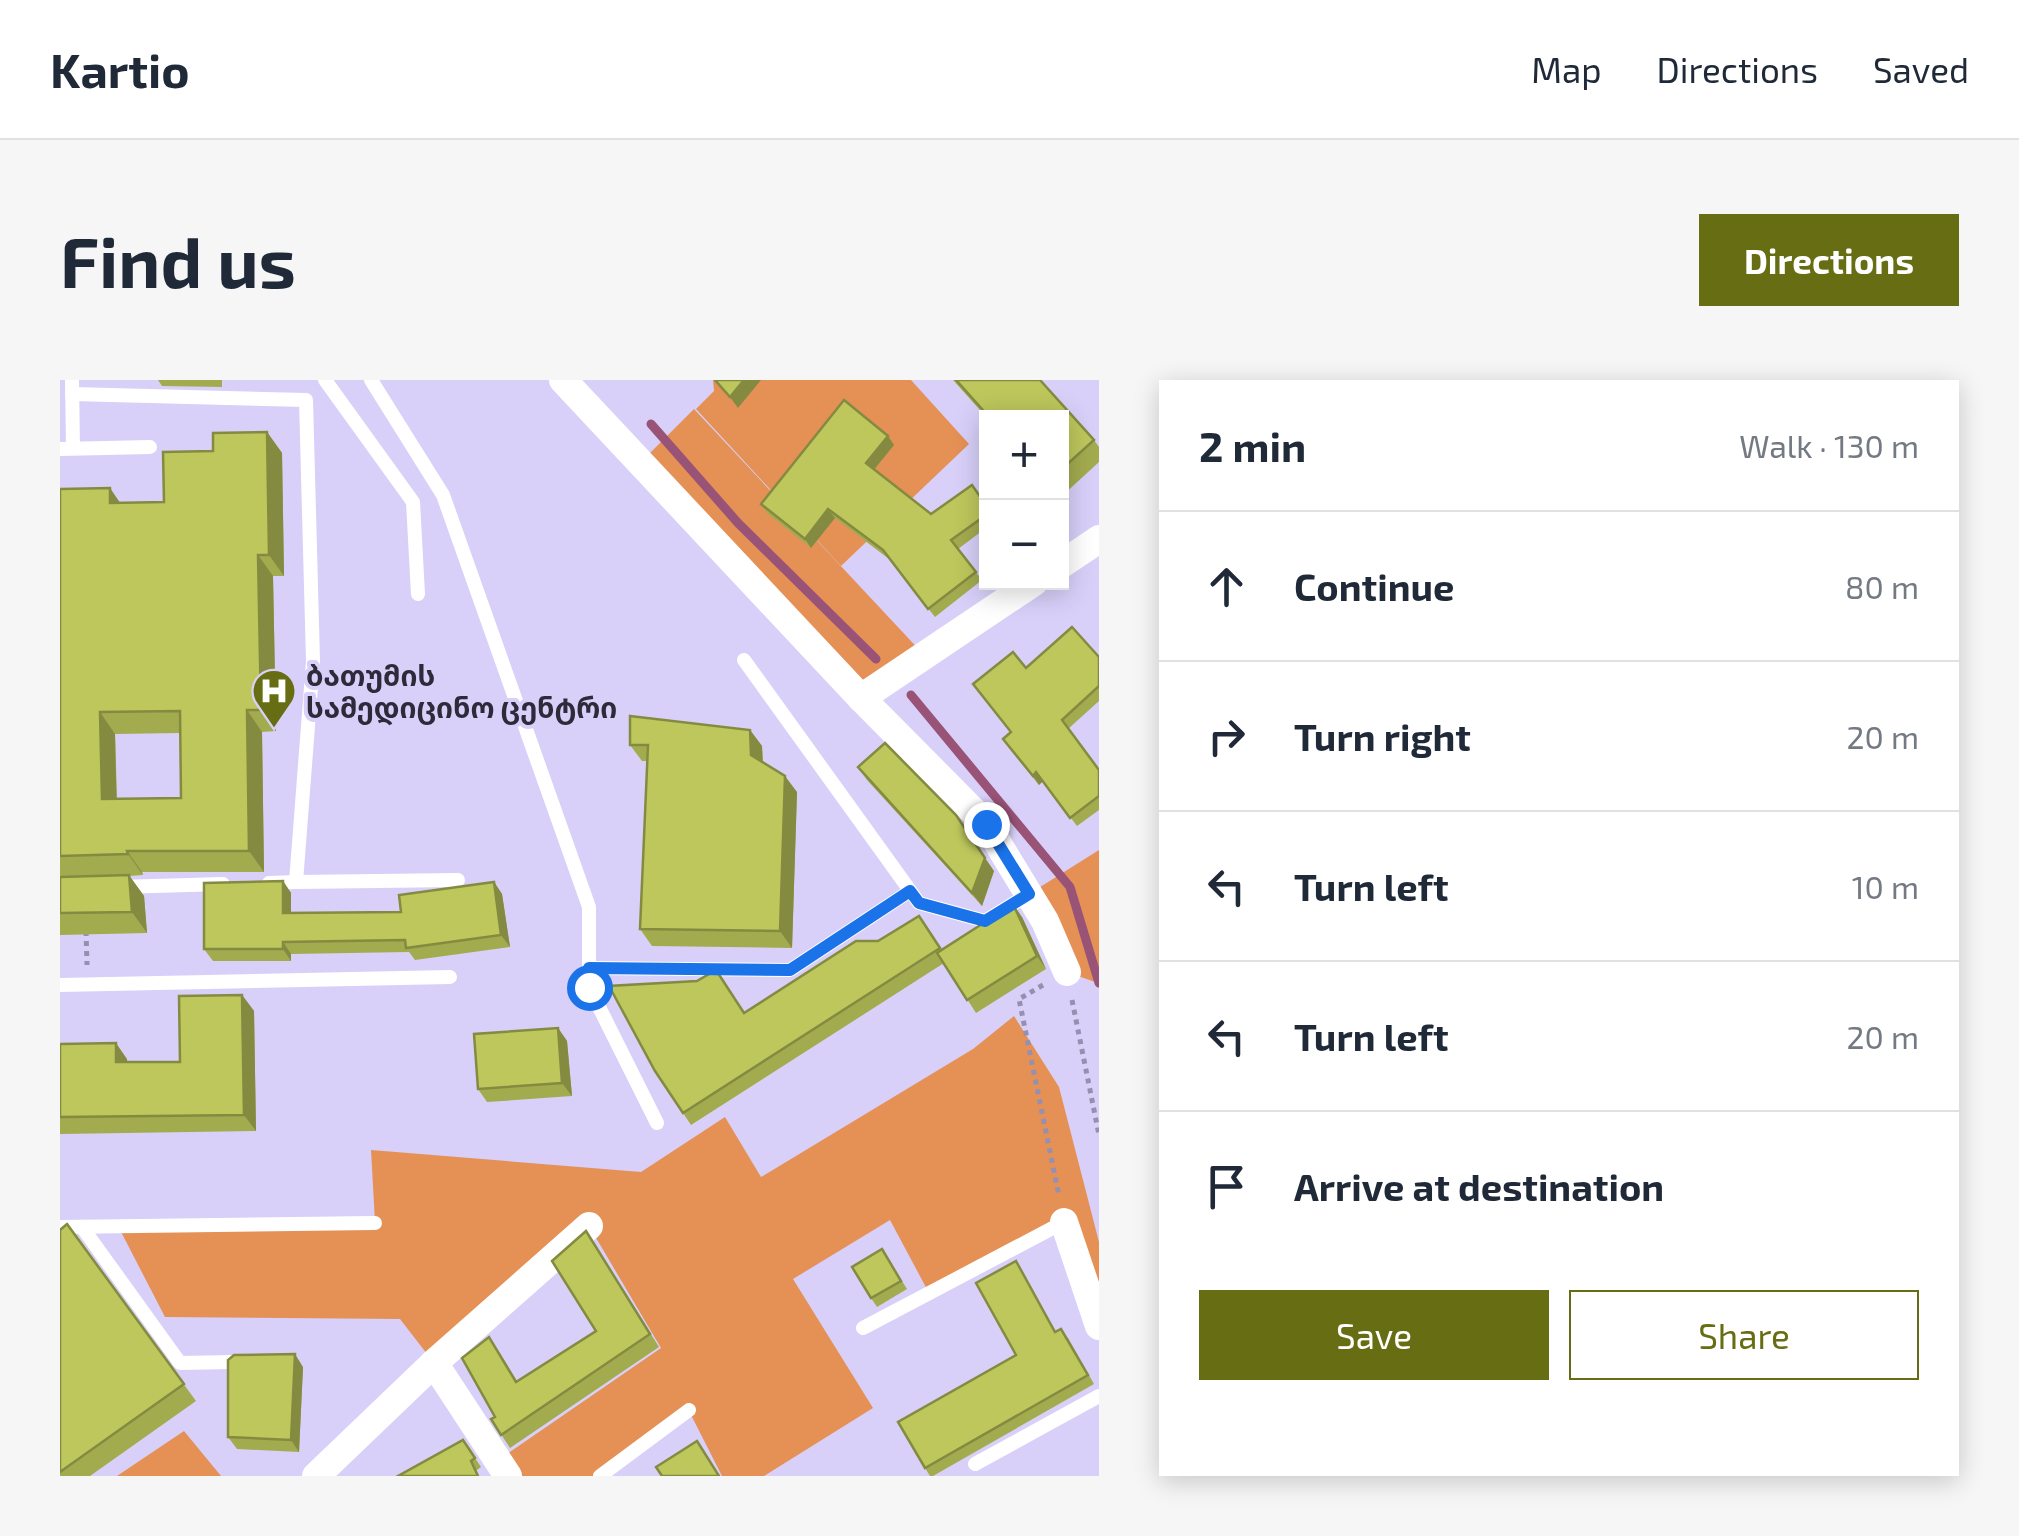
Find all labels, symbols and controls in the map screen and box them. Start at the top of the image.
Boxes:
text: Kartio [50,40,190,98]
text: Map [1531,48,1602,90]
text: Directions [1657,48,1818,90]
text: Saved [1873,48,1969,90]
button: Directions [1699,214,1959,306]
text: Find us [60,218,296,302]
map controls [979,410,1069,590]
button: + [979,410,1069,500]
text: 2 min [1199,420,1306,470]
text: Walk · 130 m [1739,426,1919,464]
button: − [979,500,1069,590]
icon: ahead [1199,559,1254,614]
text: Continue [1294,563,1454,609]
text: 80 m [1845,567,1919,605]
place label: ბათუმის სამედიცინო ცენტრი [306,658,617,726]
hospital icon: ბათუმის სამედიცინო ცენტრი [251,668,297,729]
icon: right [1199,709,1254,764]
text: Turn right [1294,713,1471,759]
text: 20 m [1847,717,1919,755]
route end [964,802,1010,848]
icon: left [1199,859,1254,914]
text: Turn left [1294,863,1449,909]
text: 10 m [1852,867,1919,905]
route start [567,965,613,1011]
icon: left [1199,1009,1254,1064]
text: Turn left [1294,1013,1449,1059]
text: 20 m [1847,1017,1919,1055]
icon: arrive [1199,1159,1254,1214]
text: Arrive at destination [1294,1163,1664,1209]
button: Save [1199,1290,1549,1380]
button: Share [1569,1290,1919,1380]

